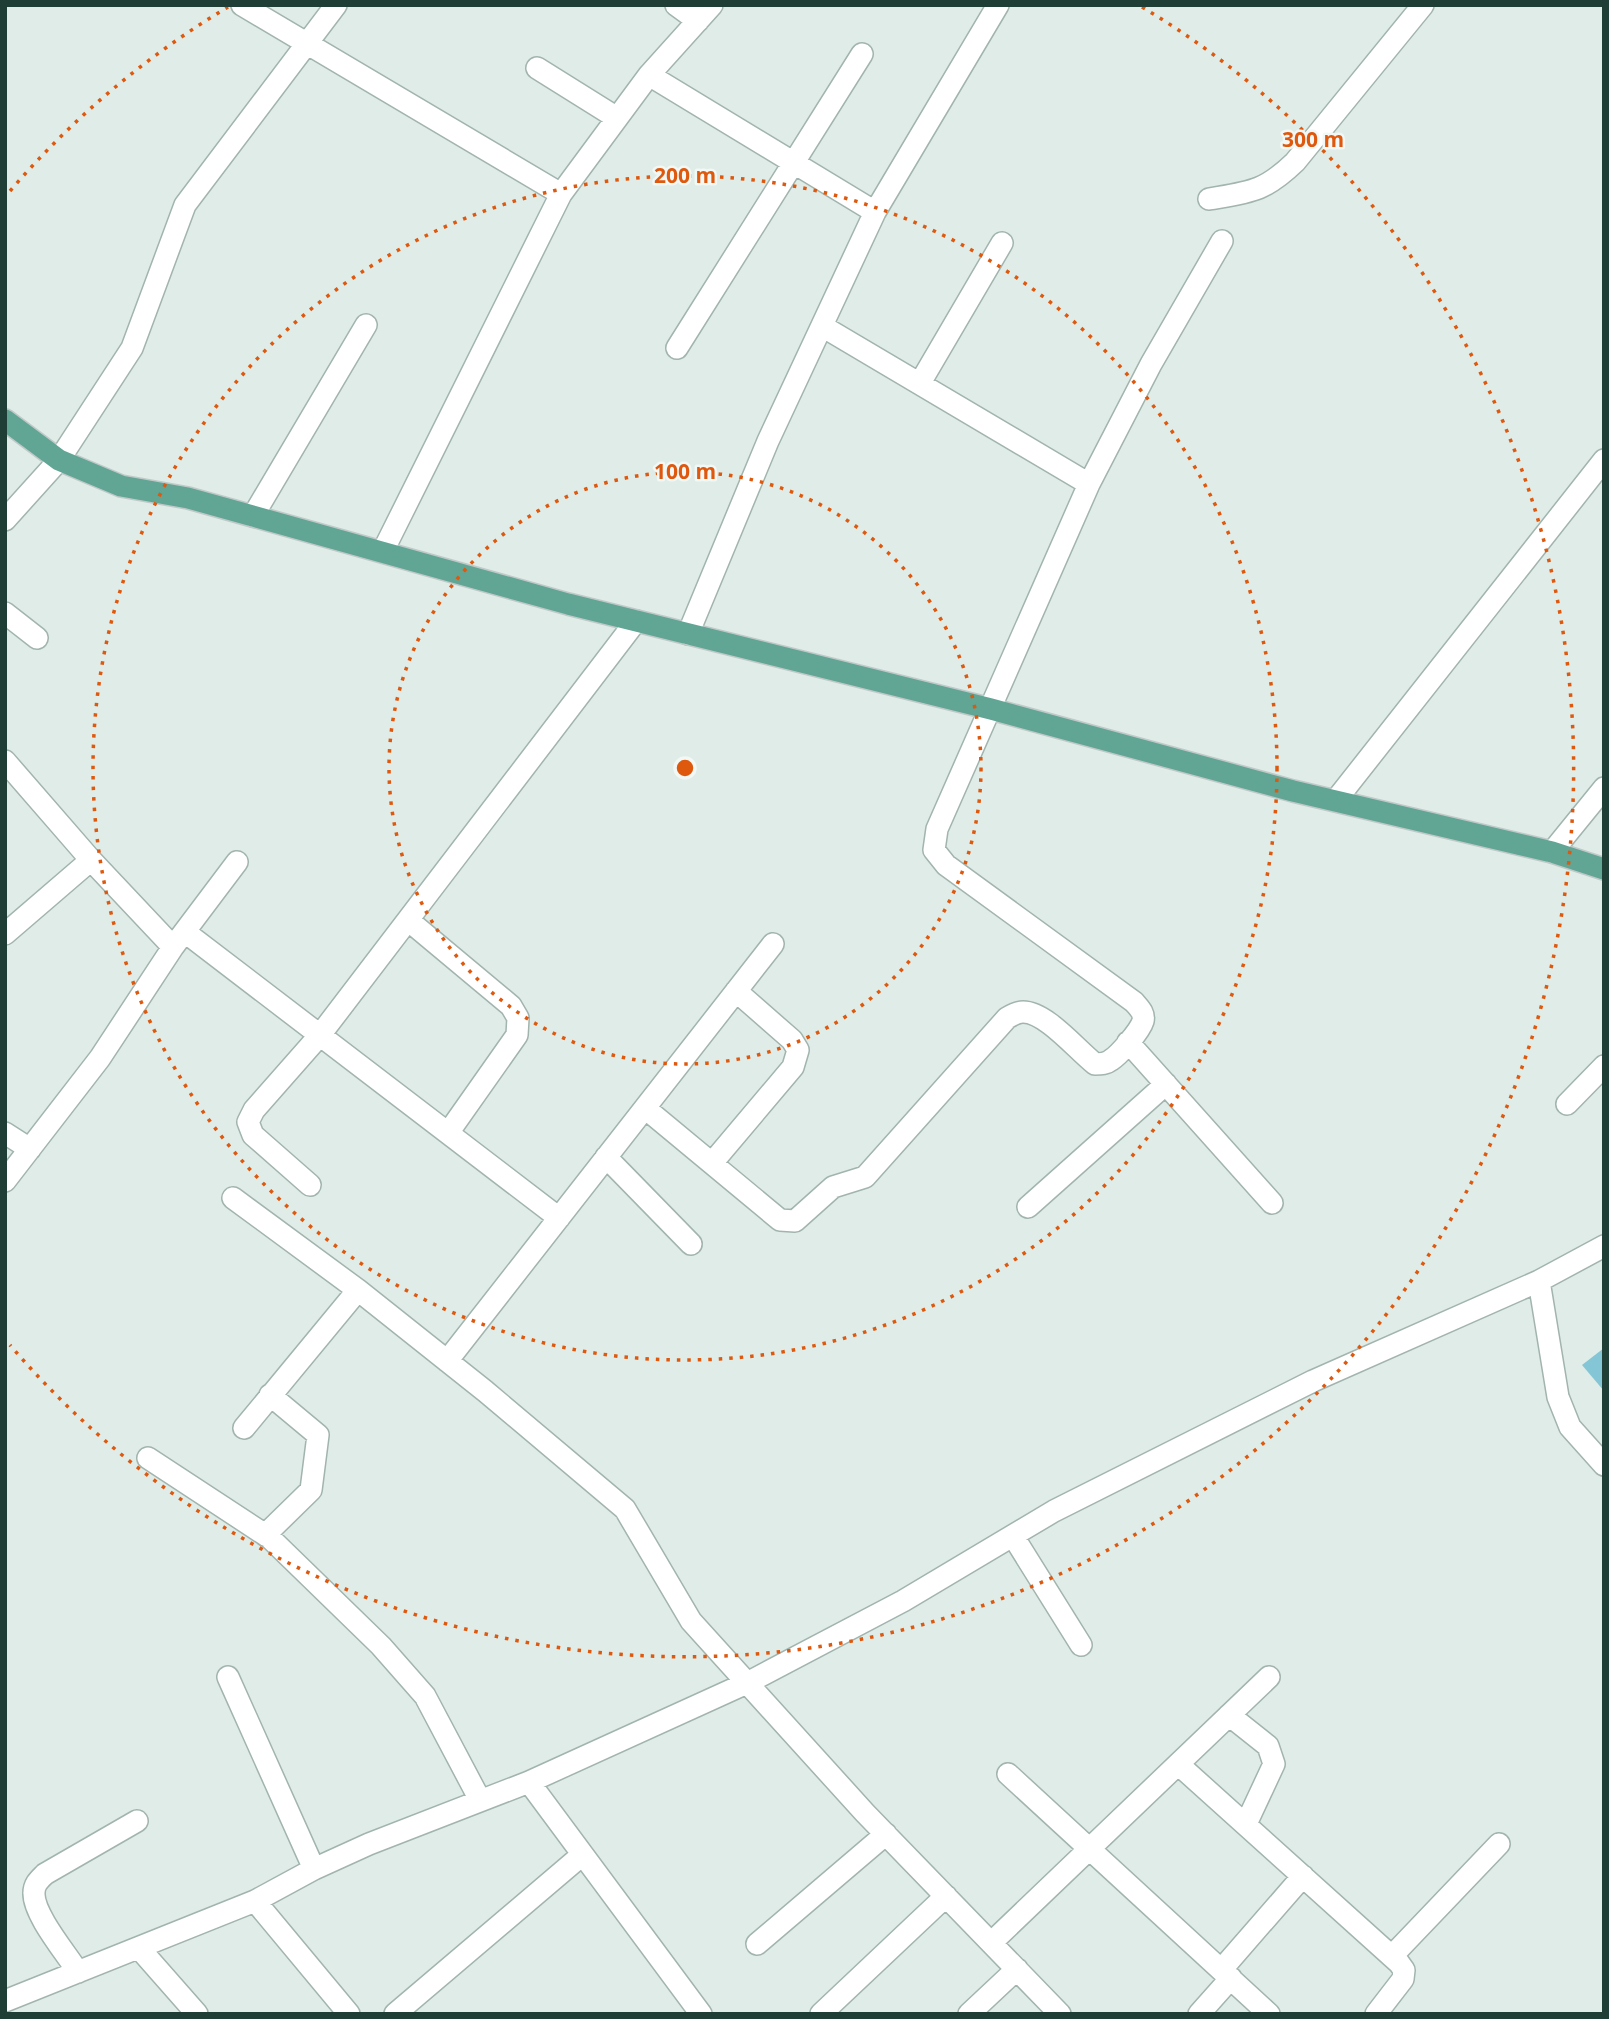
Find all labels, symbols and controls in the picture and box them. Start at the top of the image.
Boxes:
text: 300 m [1282,125,1344,153]
text: 200 m [654,161,716,189]
text: 100 m [654,457,716,485]
centre of rings [673,756,697,780]

